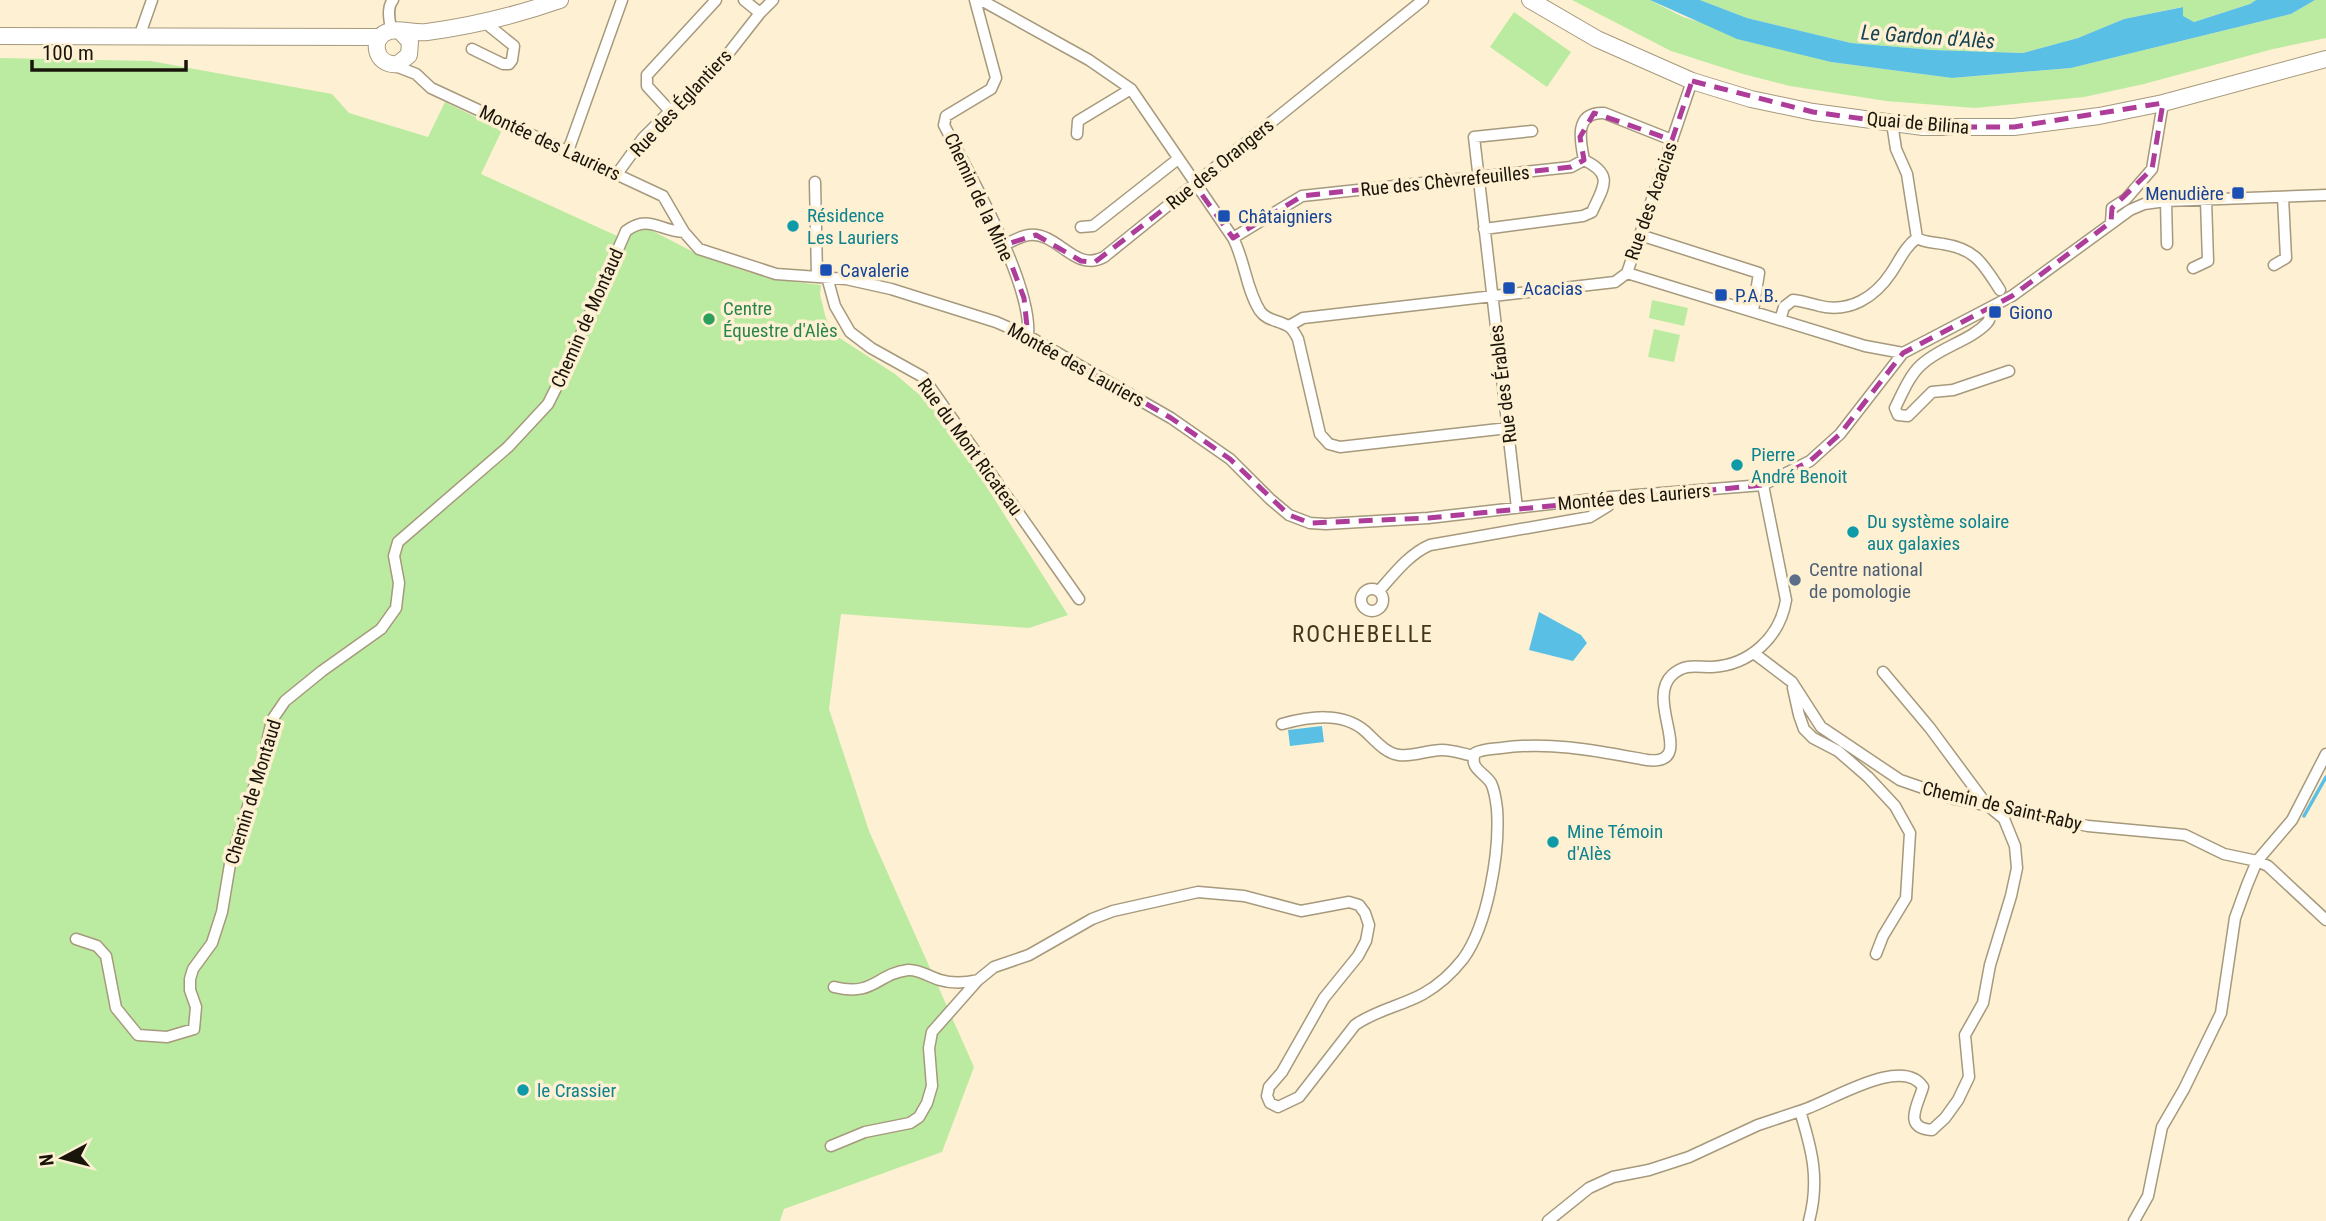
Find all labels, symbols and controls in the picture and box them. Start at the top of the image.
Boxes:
water label: Le Gardon d'Alès [1860,20,1996,54]
scale bar [32,28,186,72]
text: 100 m [42,41,94,65]
street label: Rue des Églantiers [625,44,737,162]
street label: Montée des Lauriers [476,100,624,186]
street label: Quai de Bilina [1866,107,1970,139]
street label: Rue des Orangers [1162,114,1278,214]
street label: Chemin de la Mine [939,129,1019,265]
street label: Rue des Acacias [1620,139,1682,263]
street label: Rue des Chèvrefeuilles [1359,161,1531,201]
place label: Menudière [2145,182,2224,205]
marker: Menudière [2230,185,2246,201]
place label: Résidence Les Lauriers [807,204,899,249]
place label: Châtaigniers [1238,205,1332,228]
marker: Châtaigniers [1216,208,1232,224]
marker: Résidence Les Lauriers [785,218,801,234]
street label: Chemin de Montaud [546,245,628,391]
place label: Cavalerie [840,259,909,282]
marker: Cavalerie [818,262,834,278]
place label: Acacias [1523,277,1583,300]
marker: Acacias [1501,280,1517,296]
place label: P.A.B. [1735,284,1779,307]
marker: P.A.B. [1713,287,1729,303]
place label: Centre Équestre d'Alès [723,297,838,342]
place label: Giono [2009,301,2053,324]
marker: Giono [1987,304,2003,320]
marker: Centre Équestre d'Alès [701,311,717,327]
street label: Montée des Lauriers [1003,318,1149,412]
street label: Rue des Érables [1484,323,1522,445]
street label: Rue du Mont Ricateau [913,374,1027,520]
place label: Pierre André Benoit [1751,443,1847,488]
marker: Pierre André Benoit [1729,457,1745,473]
street label: Montée des Lauriers [1557,479,1711,515]
place label: Du système solaire aux galaxies [1867,510,2009,555]
marker: Du système solaire aux galaxies [1845,524,1861,540]
place label: Centre national de pomologie [1809,558,1923,603]
marker: Centre national de pomologie [1787,572,1803,588]
district label: ROCHEBELLE [1292,621,1434,648]
street label: Chemin de Montaud [220,717,286,867]
street label: Chemin de Saint-Raby [1920,776,2084,836]
place label: Mine Témoin d'Alès [1567,820,1663,865]
marker: Mine Témoin d'Alès [1545,834,1561,850]
place label: le Crassier [537,1079,617,1102]
marker: le Crassier [515,1082,531,1098]
north arrow [28,1123,98,1193]
text: N [34,1153,59,1167]

